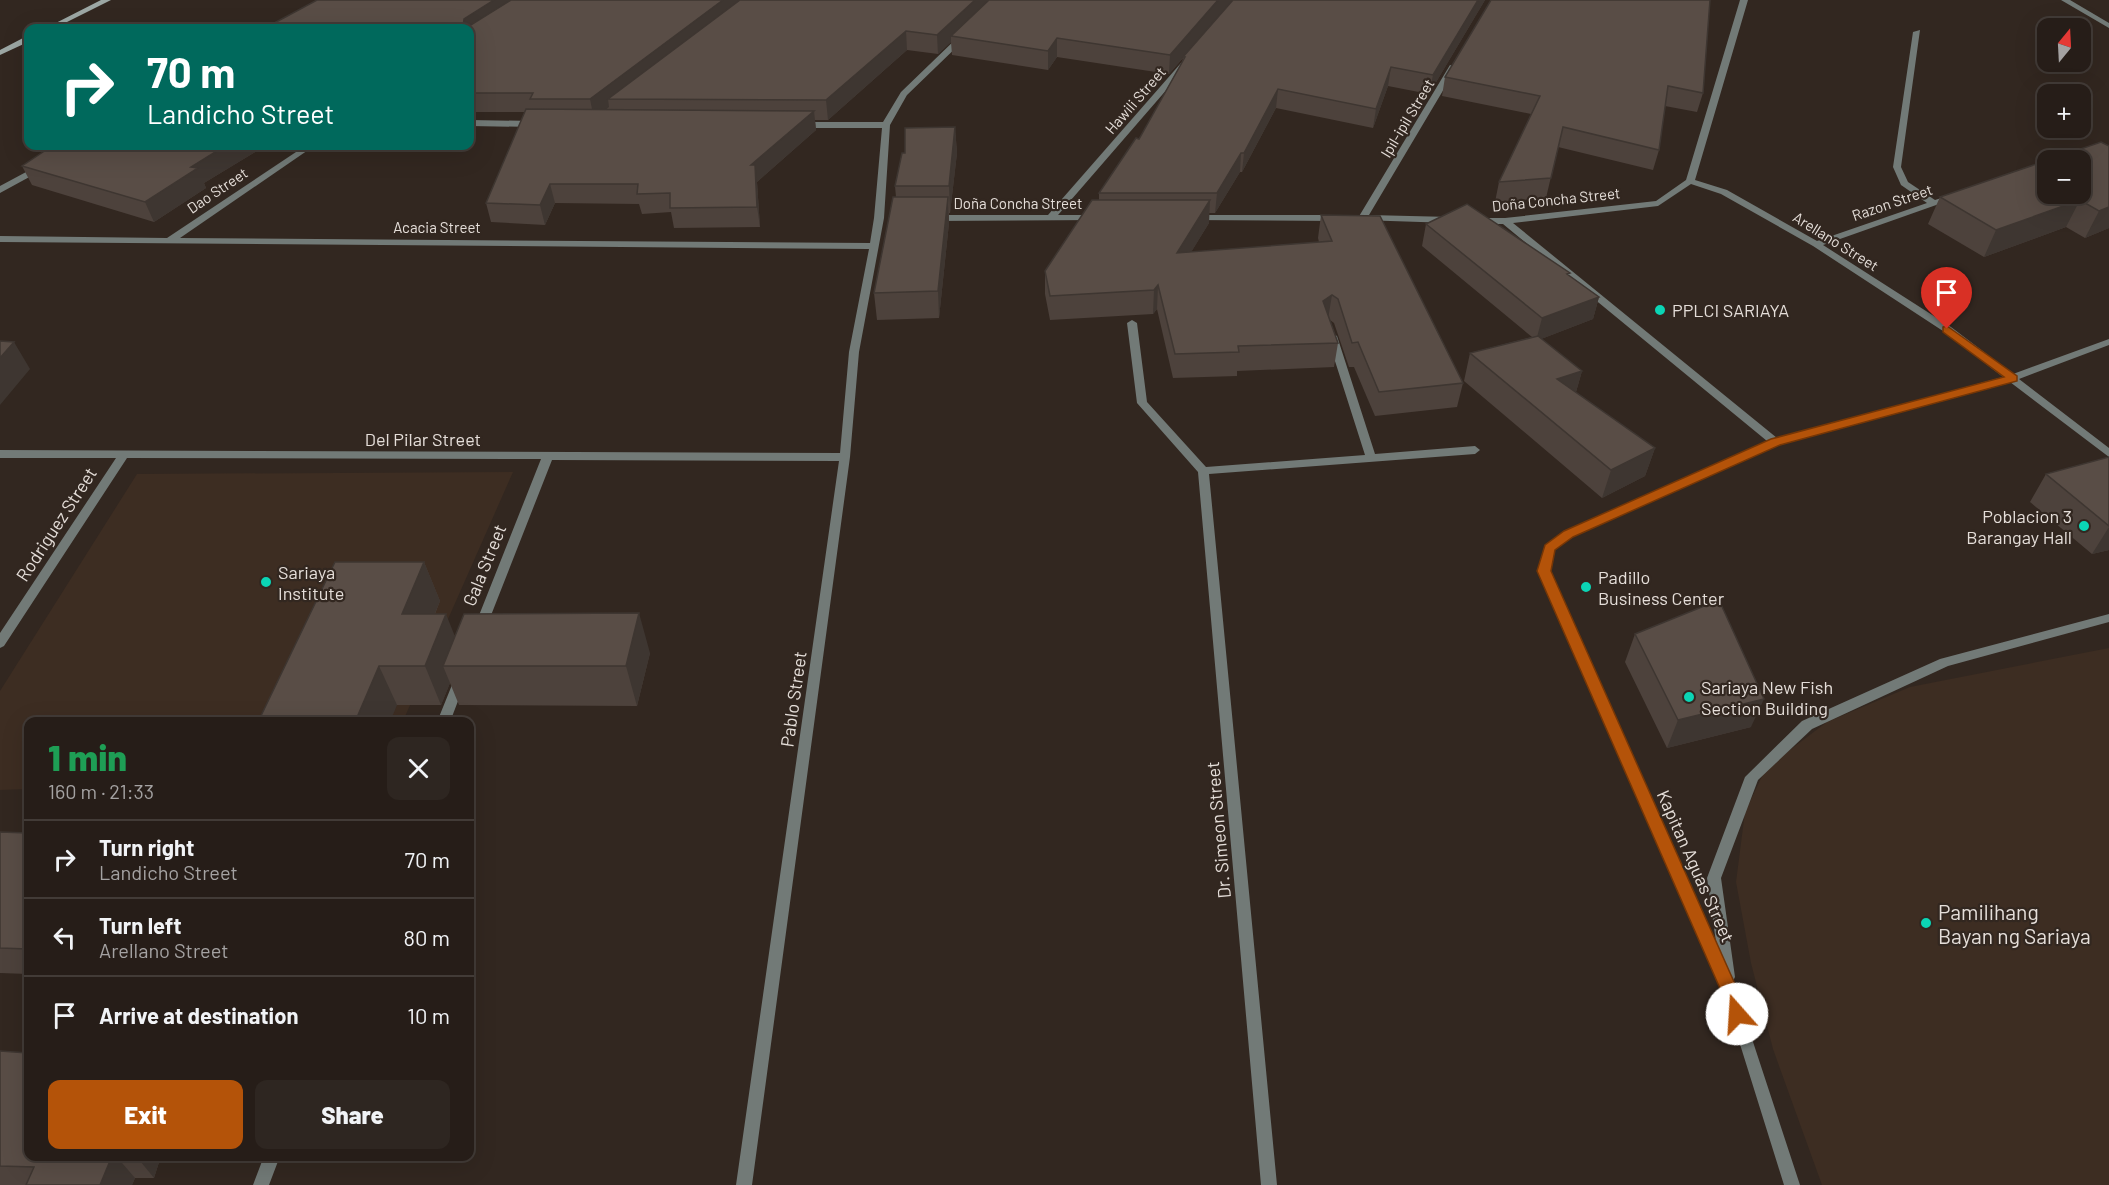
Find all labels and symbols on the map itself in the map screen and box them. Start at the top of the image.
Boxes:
north arrow [2037,18,2091,72]
street label: Hawili Street [1101,63,1169,137]
street label: Ipil-ipil Street [1376,75,1438,161]
street label: Dao Street [183,163,251,217]
street label: Razon Street [1849,180,1935,224]
street label: Doña Concha Street [1491,183,1621,215]
street label: Doña Concha Street [954,194,1082,212]
street label: Arellano Street [1790,208,1882,274]
street label: Acacia Street [393,218,481,236]
pin [1921,267,1972,329]
place label: PPLCI SARIAYA [1672,299,1789,321]
marker: PPLCI SARIAYA [1653,303,1667,317]
street label: Del Pilar Street [365,428,481,450]
street label: Rodriguez Street [11,463,101,585]
place label: Poblacion 3 Barangay Hall [1966,505,2072,548]
marker: Poblacion 3 Barangay Hall [2077,519,2091,533]
street label: Gala Street [458,521,510,609]
place label: Sariaya Institute [278,561,344,604]
place label: Padillo Business Center [1598,566,1725,609]
marker: Sariaya Institute [259,575,273,589]
marker: Padillo Business Center [1579,580,1593,594]
street label: Pablo Street [775,650,811,748]
place label: Sariaya New Fish Section Building [1701,676,1833,719]
marker: Sariaya New Fish Section Building [1682,690,1696,704]
street label: Dr. Simeon Street [1201,761,1235,899]
street label: Kapitan Aguas Street [1653,787,1739,945]
place label: Pamilihang Bayan ng Sariaya [1938,899,2091,948]
marker: Pamilihang Bayan ng Sariaya [1919,916,1933,930]
position arrow [1705,982,1769,1046]

